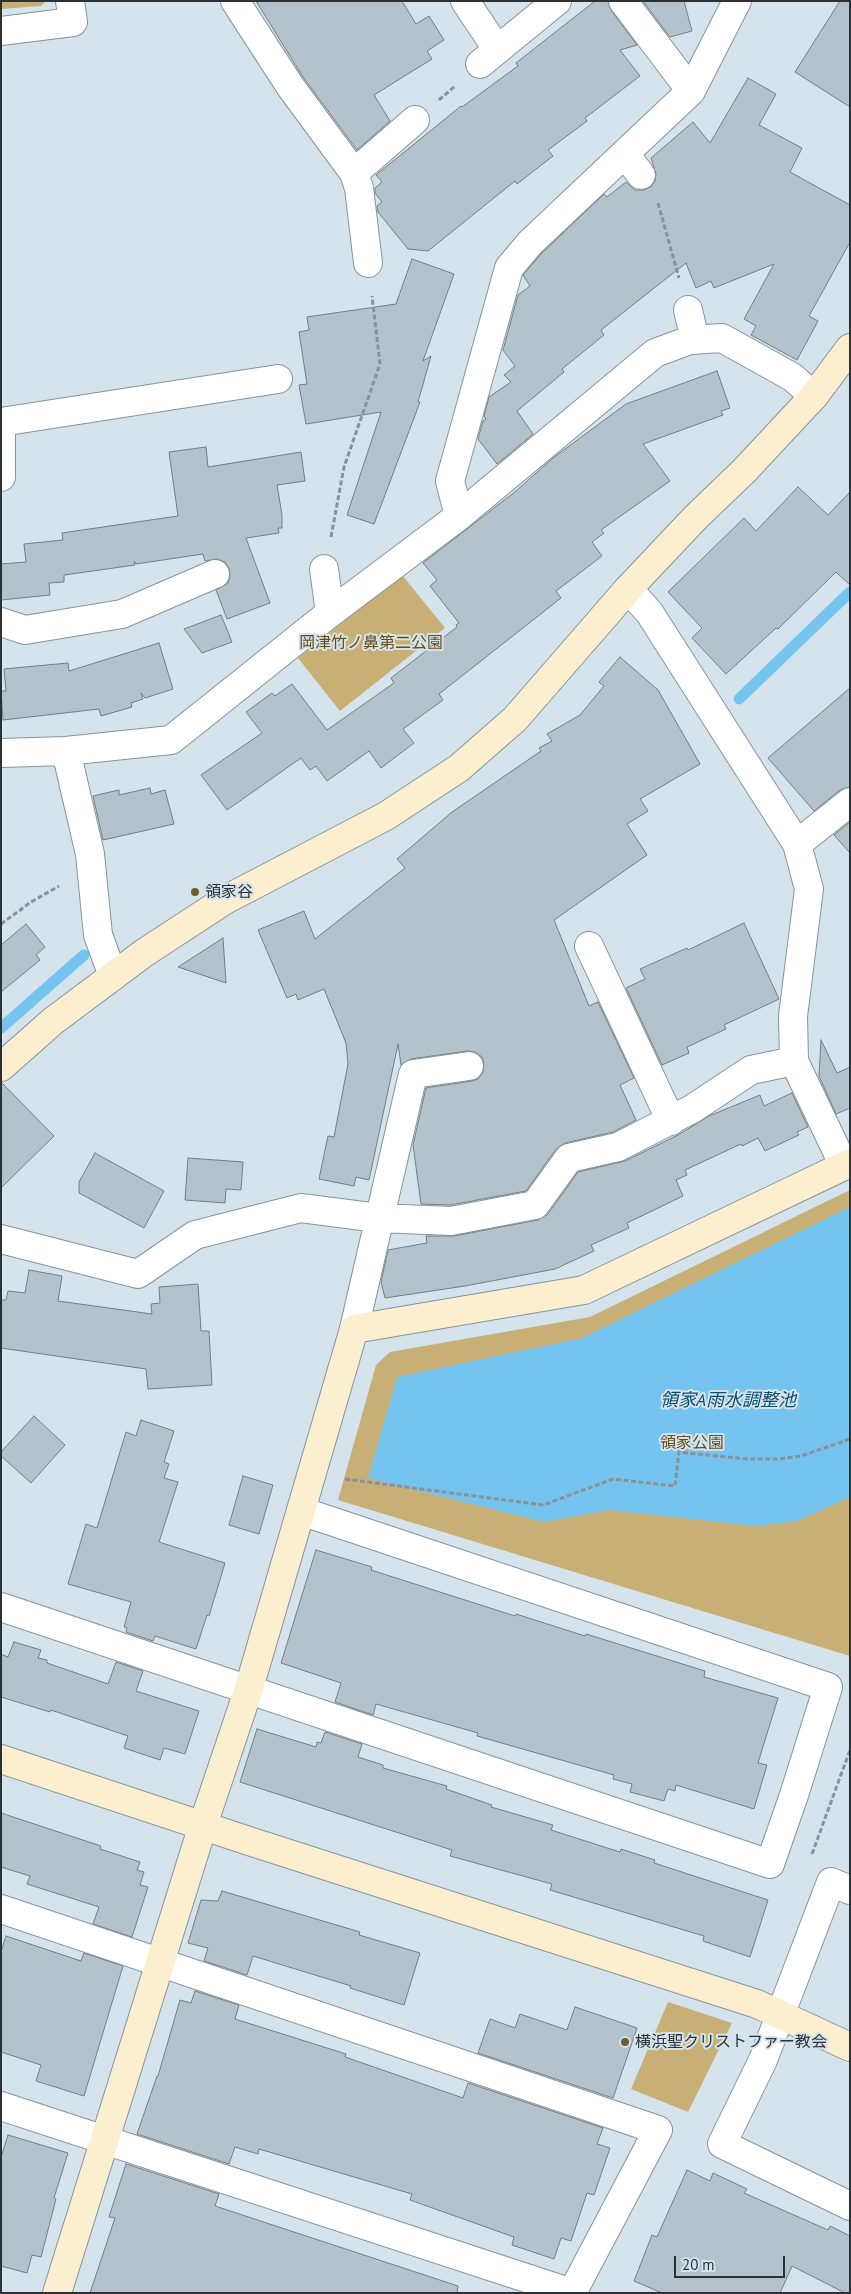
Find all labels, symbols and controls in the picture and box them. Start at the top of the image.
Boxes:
park label: 岡津竹ノ鼻第二公園 [299,633,443,653]
place label: 領家谷 [205,882,253,902]
marker: 領家谷 [189,886,201,898]
water label: 領家A雨水調整池 [660,1390,796,1412]
park label: 領家公園 [660,1433,724,1453]
place label: 横浜聖クリストファー教会 [635,2032,827,2052]
marker: 横浜聖クリストファー教会 [619,2036,631,2048]
scale bar [676,2246,787,2278]
text: 20 m [682,2255,715,2274]

